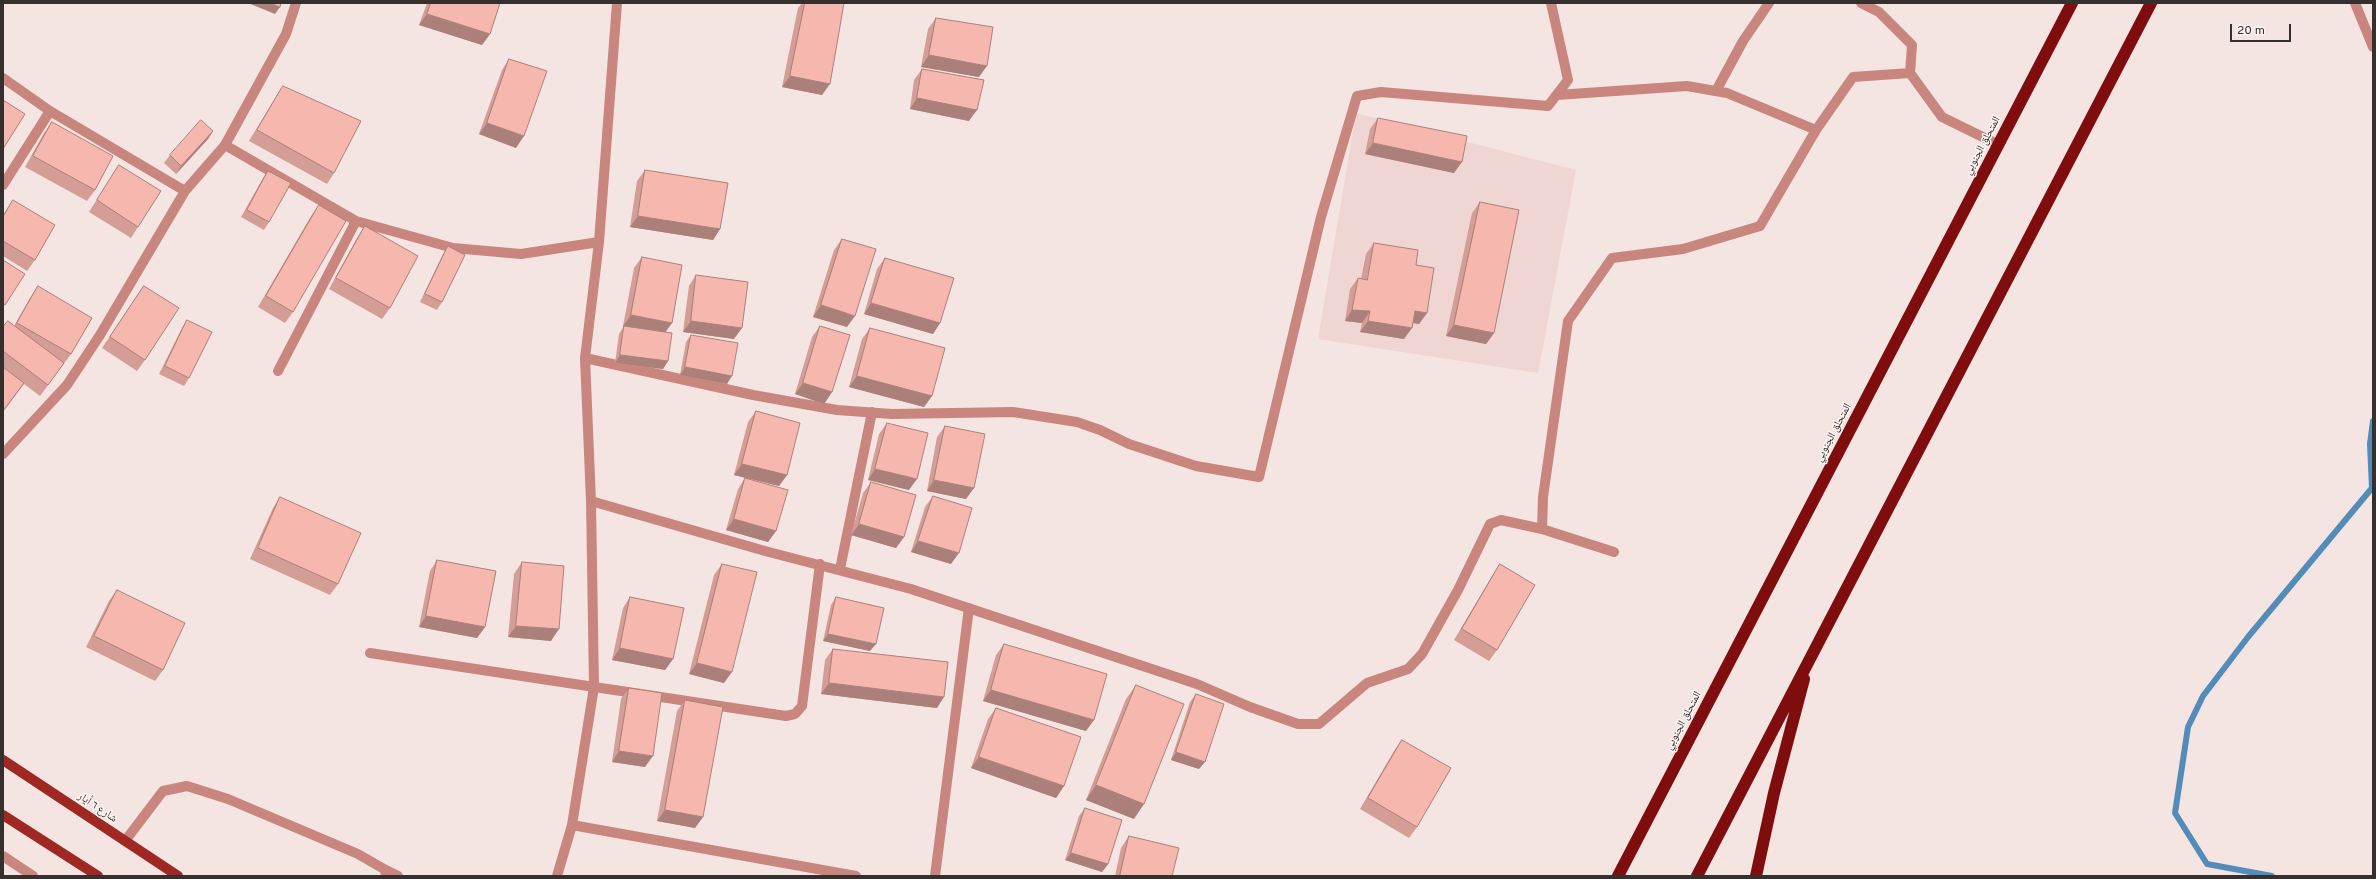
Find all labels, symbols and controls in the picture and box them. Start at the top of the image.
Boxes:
scale bar [2232,16,2293,42]
text: 20 m [2237,23,2265,39]
street label: المتحلق الجنوبي [1962,114,2004,178]
street label: المتحلق الجنوبي [1813,401,1855,465]
street label: المتحلق الجنوبي [1663,689,1705,753]
street label: شارع ٦ أيار [75,790,119,826]

